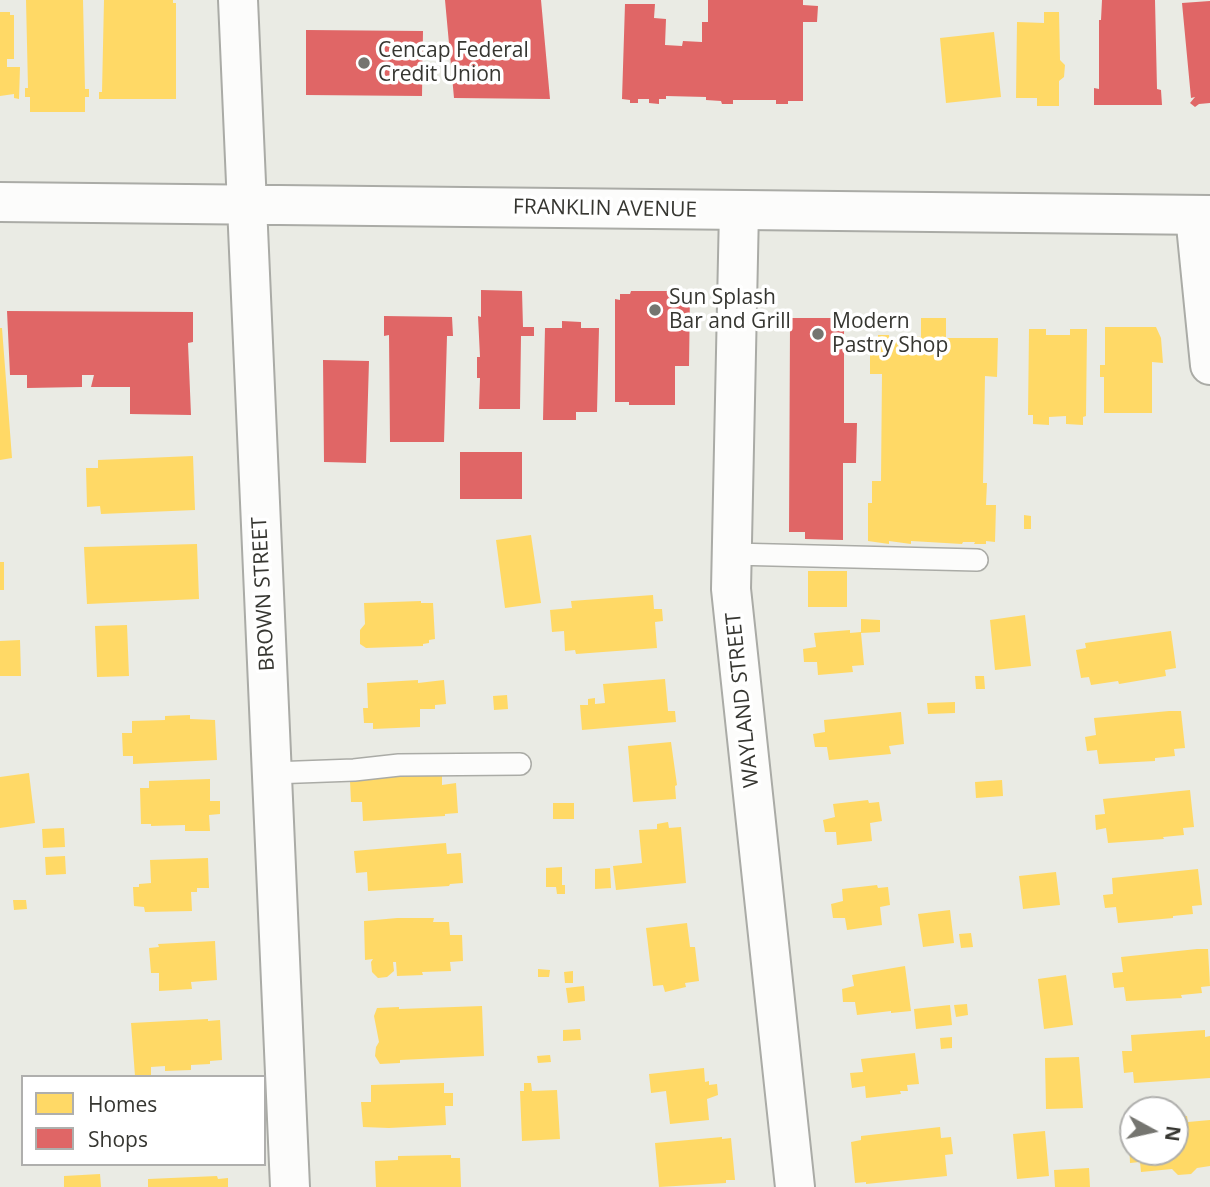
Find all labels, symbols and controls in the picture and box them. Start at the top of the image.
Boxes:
place label: Cencap Federal Credit Union [378,38,529,88]
marker: Cencap Federal Credit Union [356,55,372,71]
street label: FRANKLIN AVENUE [513,195,697,223]
place label: Sun Splash Bar and Grill [669,285,791,335]
marker: Sun Splash Bar and Grill [647,302,663,318]
place label: Modern Pastry Shop [832,309,948,359]
marker: Modern Pastry Shop [810,326,826,342]
street label: BROWN STREET [247,516,281,672]
street label: WAYLAND STREET [721,611,765,789]
legend [21,1075,266,1166]
text: Homes [88,1090,157,1118]
north arrow [1119,1096,1189,1166]
text: N [1159,1124,1187,1143]
text: Shops [88,1125,148,1153]

